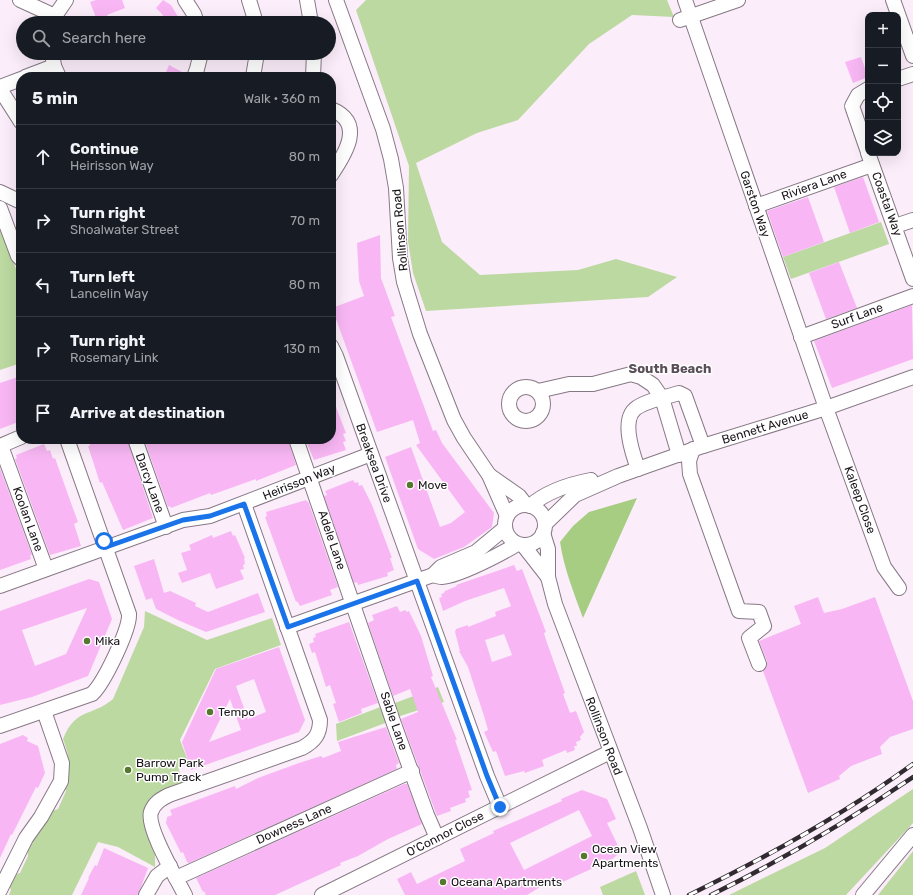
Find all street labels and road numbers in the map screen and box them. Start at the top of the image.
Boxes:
street label: Riviera Lane [779,167,849,203]
street label: Garston Way [737,169,773,239]
street label: Coastal Way [869,170,905,238]
street label: Rollinson Road [389,188,411,272]
street label: Surf Lane [829,300,885,332]
street label: Bennett Avenue [720,407,810,447]
street label: Breaksea Drive [353,422,395,505]
street label: Darcy Lane [133,451,167,515]
street label: Heirisson Way [261,461,338,503]
street label: Kaleep Close [841,464,879,536]
street label: Koolan Lane [10,485,46,553]
street label: Adele Lane [315,509,349,572]
street label: Sable Lane [377,690,411,752]
street label: Rollinson Road [583,695,625,777]
street label: Downess Lane [254,801,334,847]
street label: O'Connor Close [404,808,486,860]

